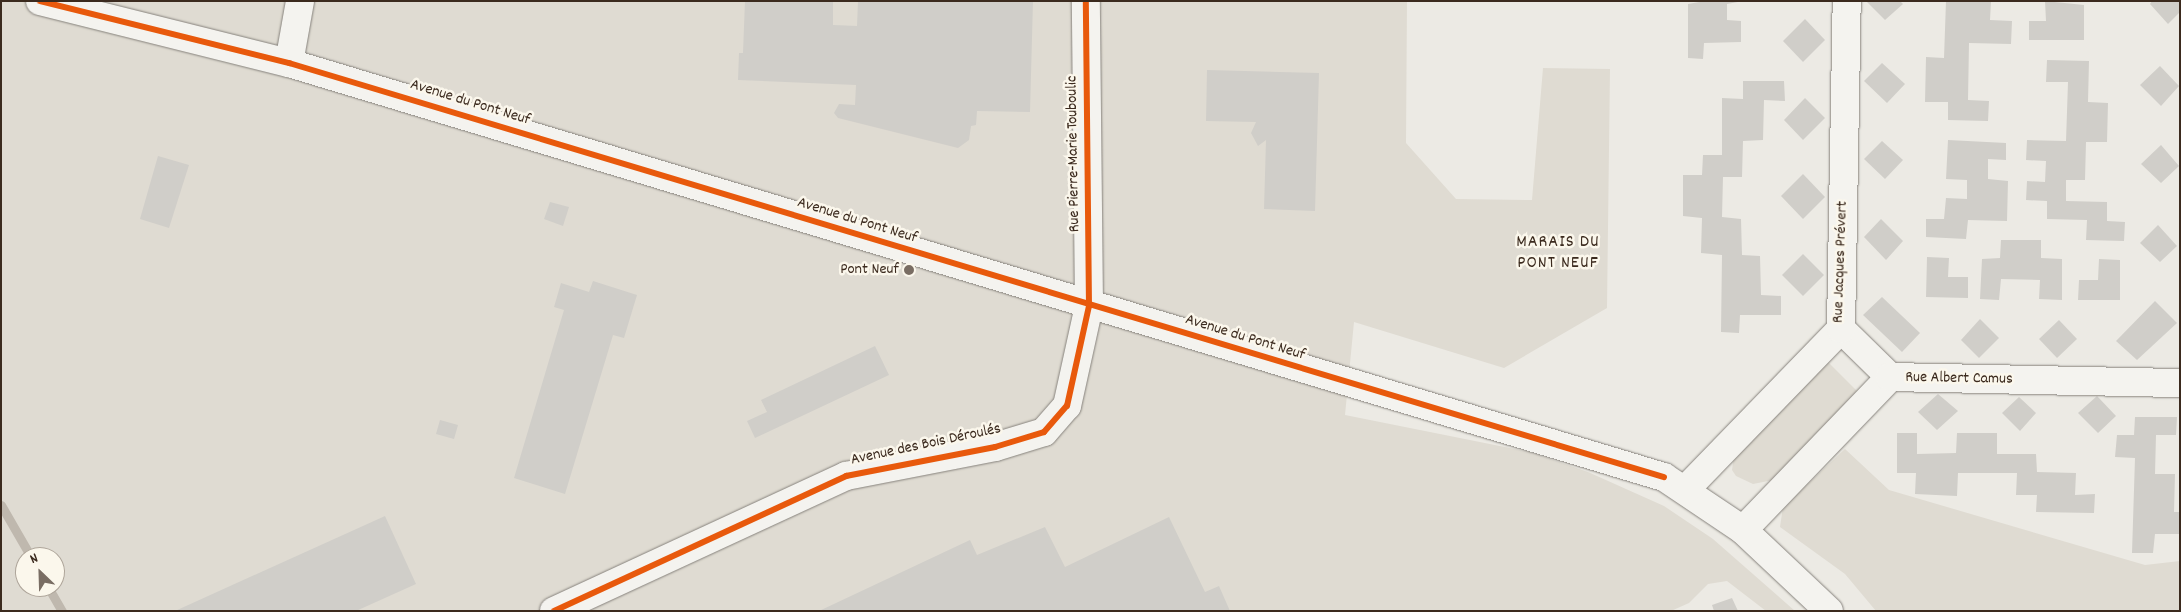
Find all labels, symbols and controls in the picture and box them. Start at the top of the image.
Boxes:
street label: Avenue du Pont Neuf [408,76,532,130]
street label: Rue Pierre-Marie Touboulic [1063,76,1085,232]
street label: Avenue du Pont Neuf [795,194,919,248]
street label: Rue Jacques Prévert [1829,201,1853,323]
district label: MARAIS DU PONT NEUF [1515,233,1601,276]
place label: Pont Neuf [840,260,899,280]
marker: Pont Neuf [903,264,915,276]
street label: Avenue du Pont Neuf [1183,311,1307,365]
street label: Rue Albert Camus [1905,368,2013,390]
street label: Avenue des Bois Déroulés [849,420,1003,470]
north arrow [15,547,65,597]
text: N [27,549,42,570]

